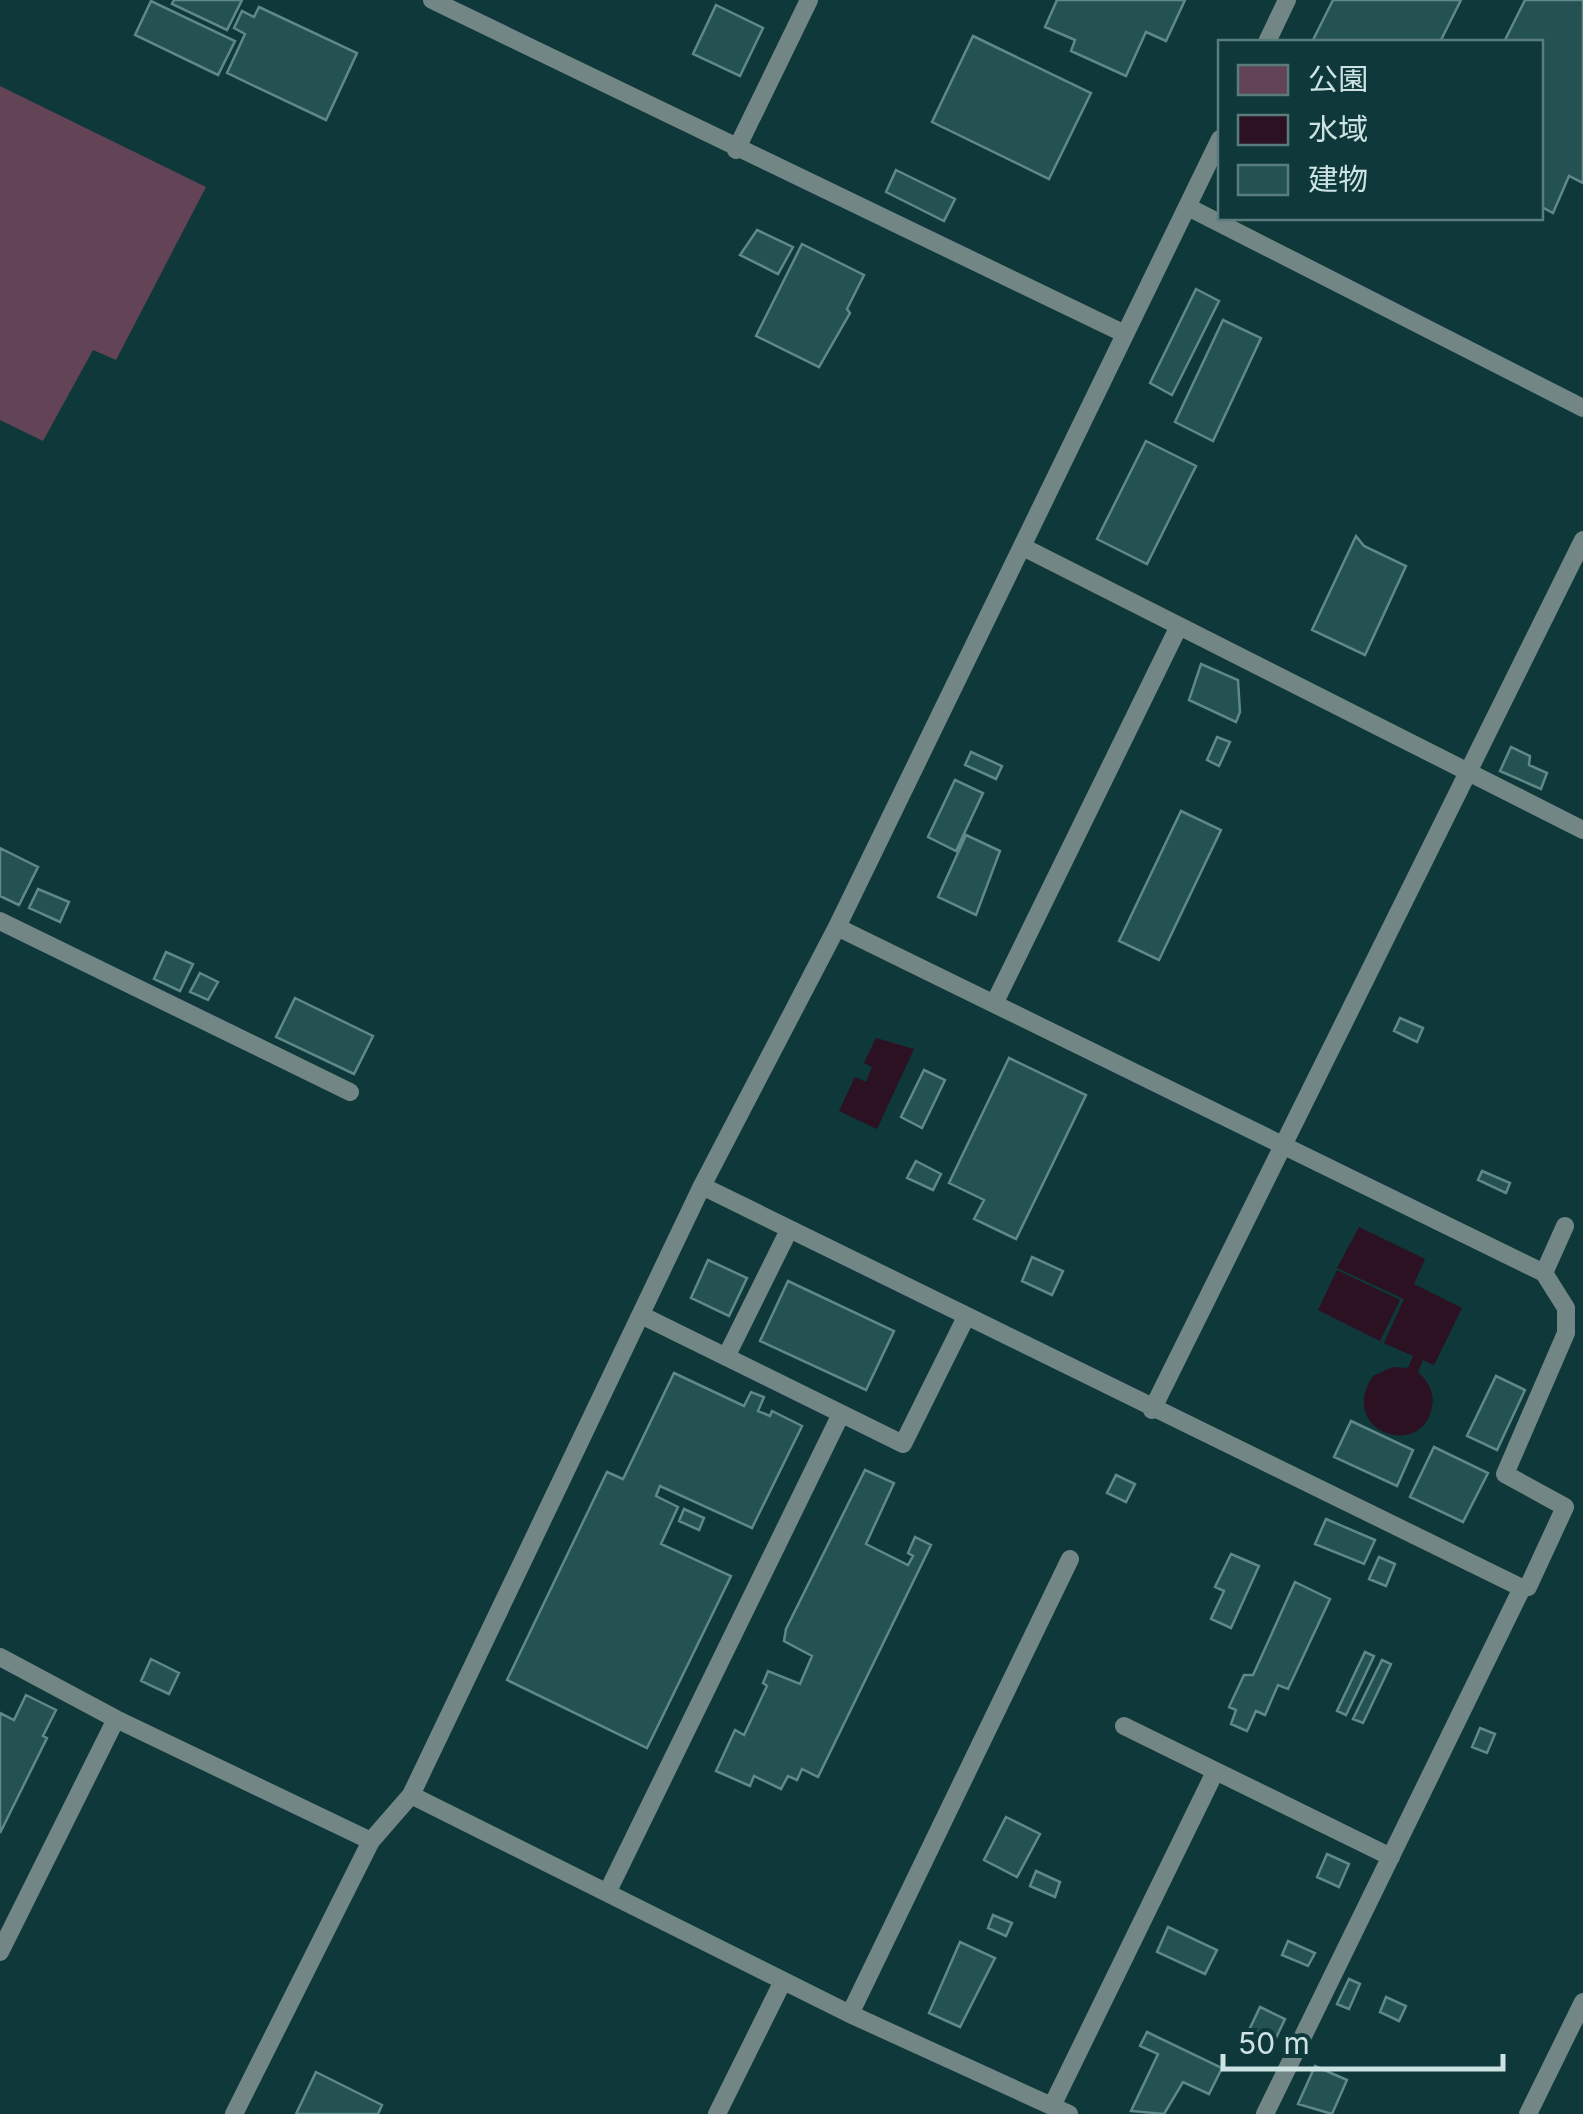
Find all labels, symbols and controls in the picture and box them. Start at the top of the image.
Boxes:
legend [1218,40,1543,220]
text: 公園 [1308,61,1368,97]
text: 水域 [1308,111,1368,147]
text: 建物 [1308,161,1368,197]
scale bar [1223,2009,1503,2071]
text: 50 m [1238,2025,1310,2061]

